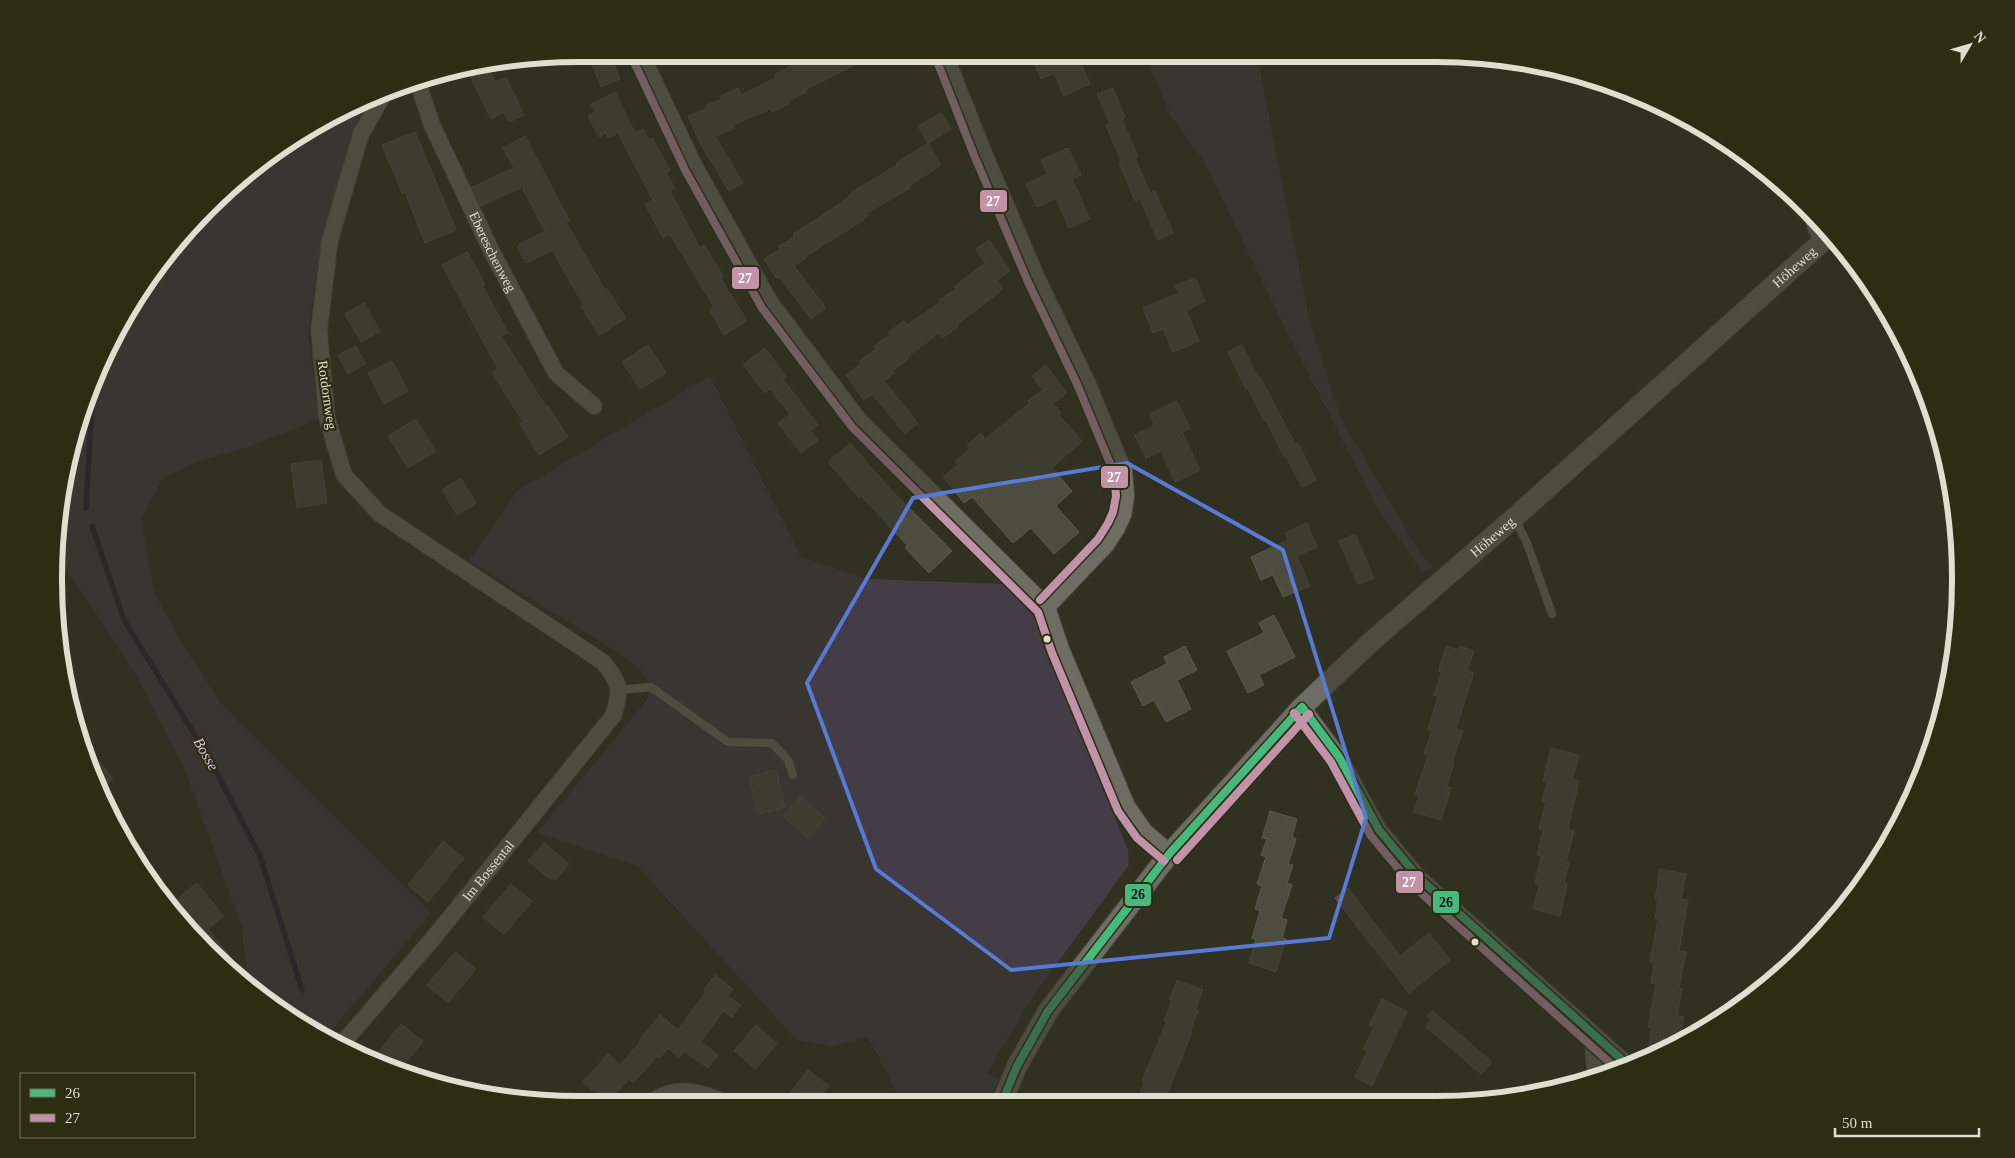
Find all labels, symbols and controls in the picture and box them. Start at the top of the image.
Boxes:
north arrow [1945,20,1995,70]
text: N [1971,29,1989,46]
line badge: 27 [979,189,1008,213]
text: 27 [986,194,1000,209]
street label: Ebereschenweg [466,209,519,294]
street label: Höheweg [1769,243,1819,290]
line badge: 27 [731,266,760,290]
text: 27 [738,271,752,286]
street label: Rotdornweg [315,360,339,430]
line badge: 27 [1100,465,1129,489]
text: 27 [1107,470,1121,485]
street label: Höheweg [1467,513,1517,560]
unlabelled marker [1042,634,1052,644]
water label: Bosse [190,735,222,773]
street label: Im Bossental [459,837,517,904]
line badge: 27 [1395,870,1424,894]
text: 27 [1402,875,1416,890]
line badge: 26 [1124,883,1152,907]
text: 26 [1131,887,1145,902]
line badge: 26 [1432,890,1460,914]
text: 26 [1439,895,1453,910]
unlabelled marker [1470,937,1480,947]
legend [20,1073,195,1138]
text: 26 [65,1085,81,1101]
scale bar [1835,1106,1979,1138]
text: 27 [65,1110,81,1126]
text: 50 m [1842,1115,1873,1131]

